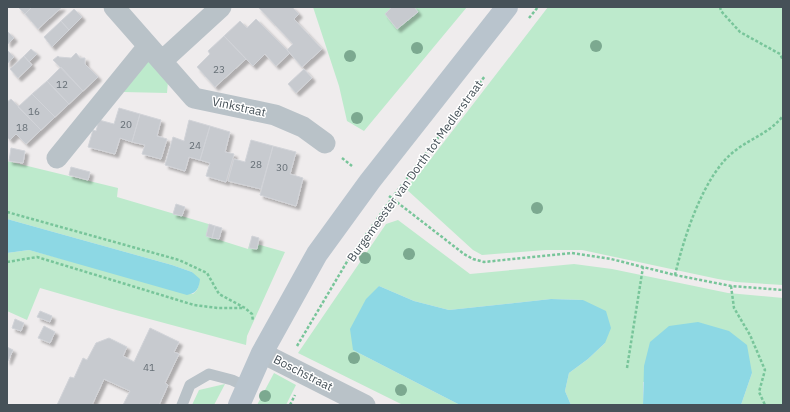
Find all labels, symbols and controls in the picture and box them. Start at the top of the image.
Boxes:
house number: 23 [213,63,225,76]
street label: Burgemeester van Dorth tot Medlerstraat [344,77,486,264]
house number: 12 [56,78,68,91]
street label: Vinkstraat [211,93,267,120]
house number: 16 [28,105,40,118]
house number: 20 [120,118,132,131]
house number: 18 [16,121,28,134]
house number: 24 [189,139,201,152]
house number: 28 [250,158,262,171]
house number: 30 [276,161,288,174]
street label: Boschstraat [271,351,335,394]
house number: 41 [143,361,155,374]

